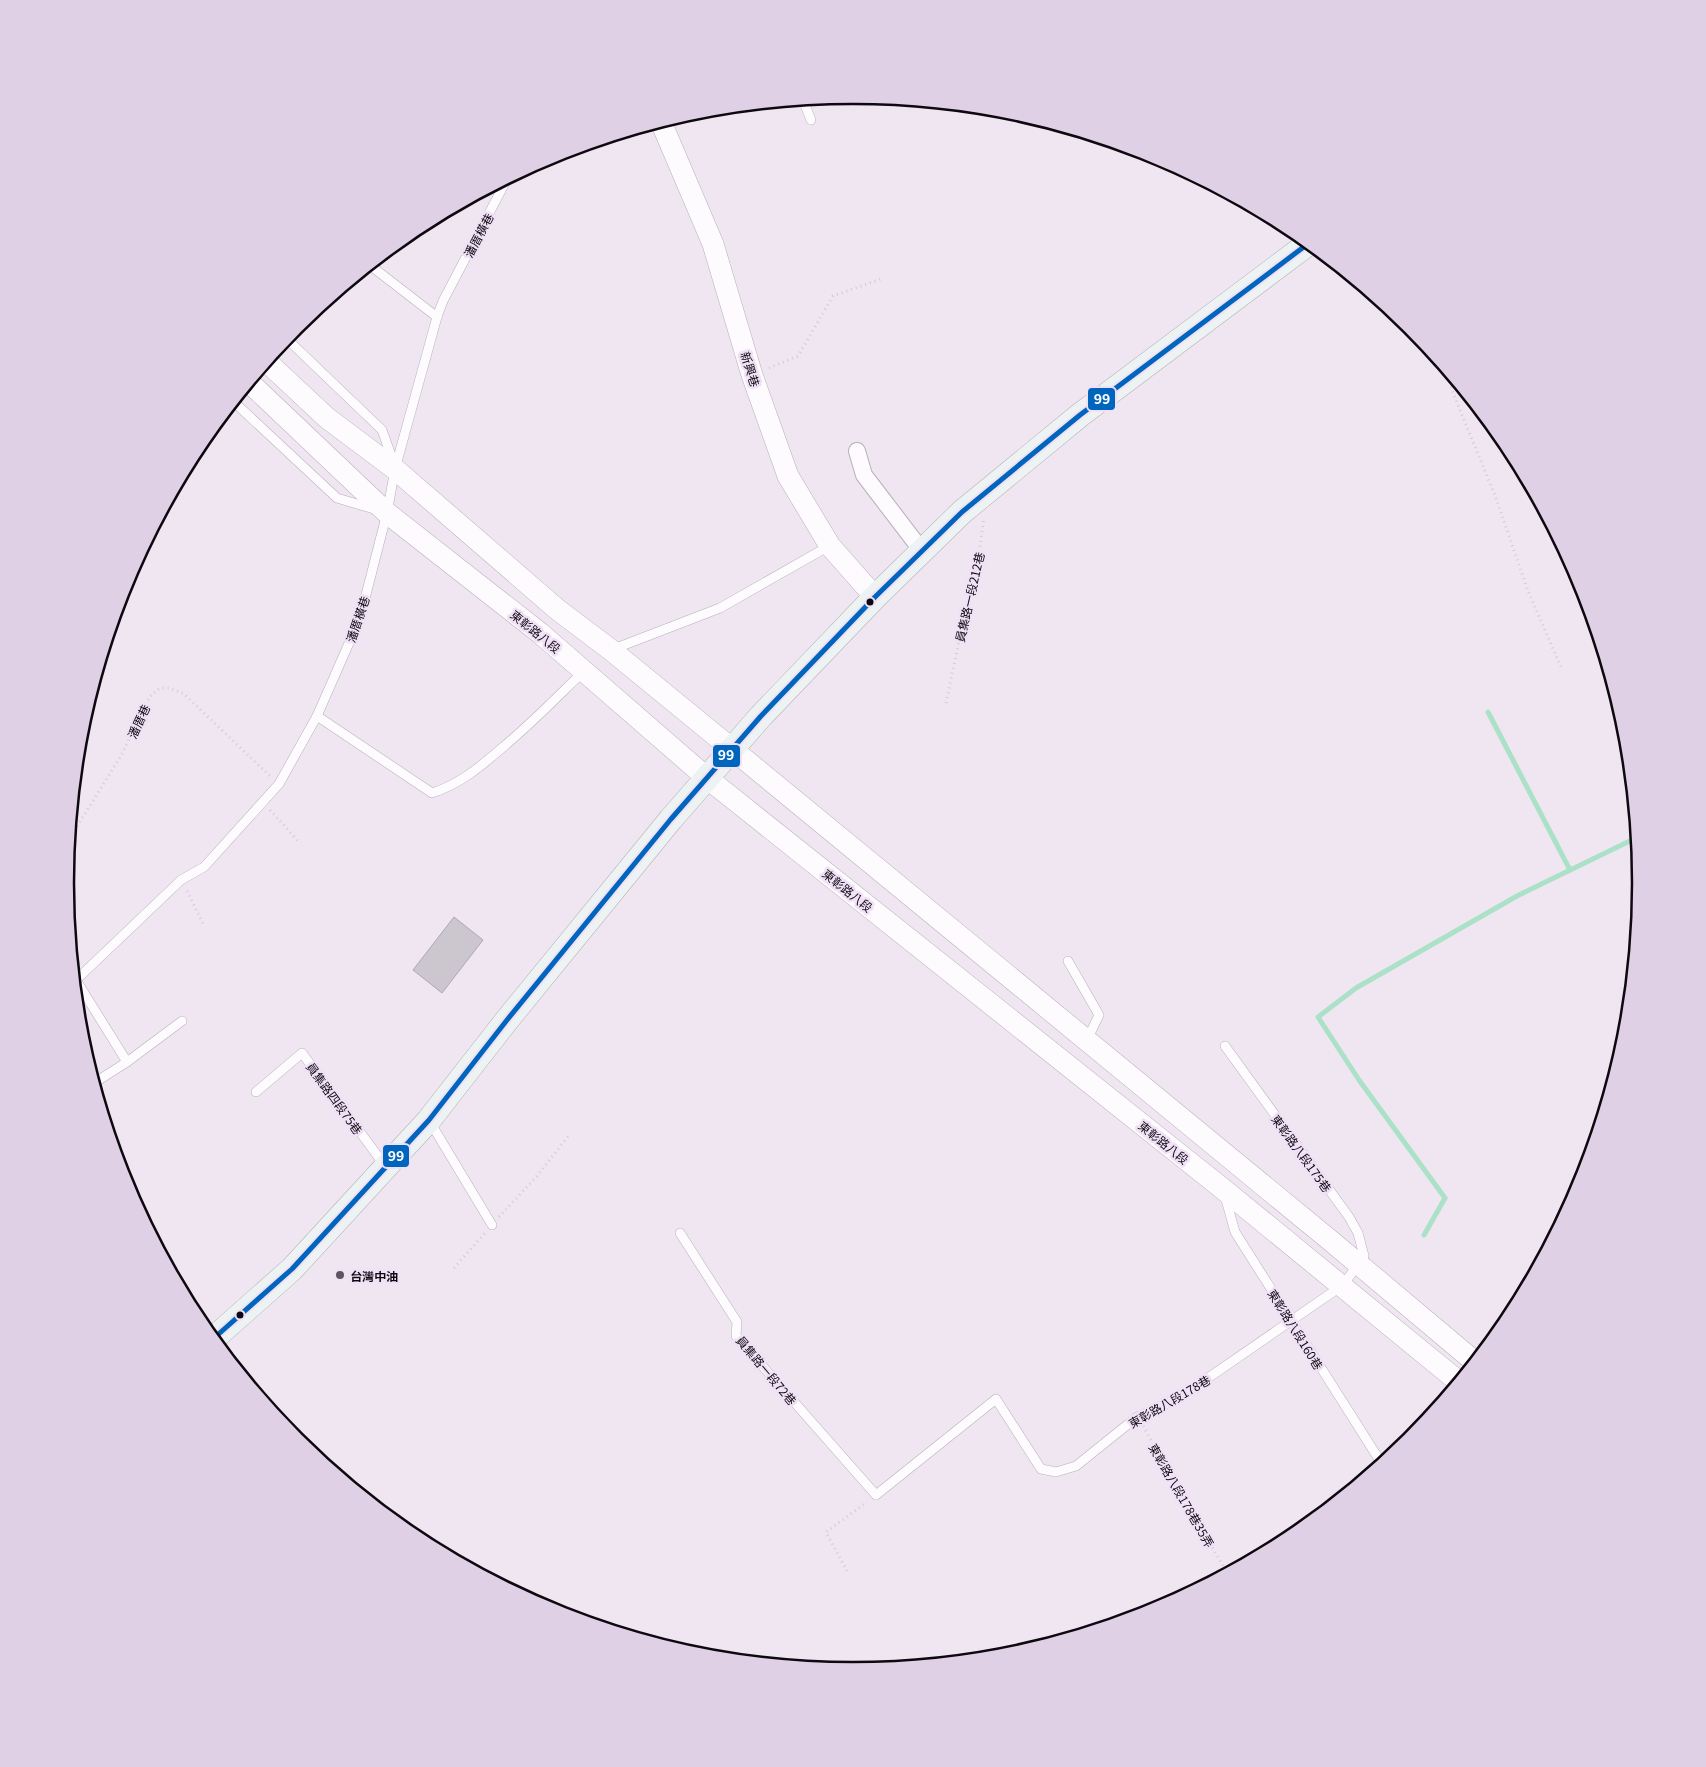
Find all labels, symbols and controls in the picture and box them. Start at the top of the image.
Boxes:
street label: 潘厝橫巷 [459,210,497,260]
street label: 新興巷 [737,349,765,389]
line badge: 99 [1087,387,1116,411]
text: 99 [1094,388,1110,408]
street label: 員集路一段212巷 [950,550,988,644]
street label: 潘厝橫巷 [341,594,373,644]
unlabelled marker [865,597,875,607]
street label: 東彰路八段 [507,606,565,656]
street label: 潘厝巷 [123,701,153,741]
line badge: 99 [712,744,741,768]
text: 99 [718,744,734,764]
street label: 東彰路八段 [819,865,877,915]
street label: 員集路四段75巷 [303,1058,367,1138]
street label: 東彰路八段175巷 [1268,1111,1336,1195]
street label: 東彰路八段 [1135,1117,1193,1167]
line badge: 99 [382,1144,410,1168]
text: 99 [388,1145,404,1165]
place label: 台灣中油 [350,1267,398,1284]
marker: 台灣中油 [334,1269,346,1281]
street label: 東彰路八段160巷 [1264,1285,1328,1373]
unlabelled marker [235,1310,245,1320]
street label: 員集路一段72巷 [733,1332,801,1408]
street label: 東彰路八段178巷 [1125,1371,1213,1431]
street label: 東彰路八段178巷35弄 [1145,1440,1219,1550]

